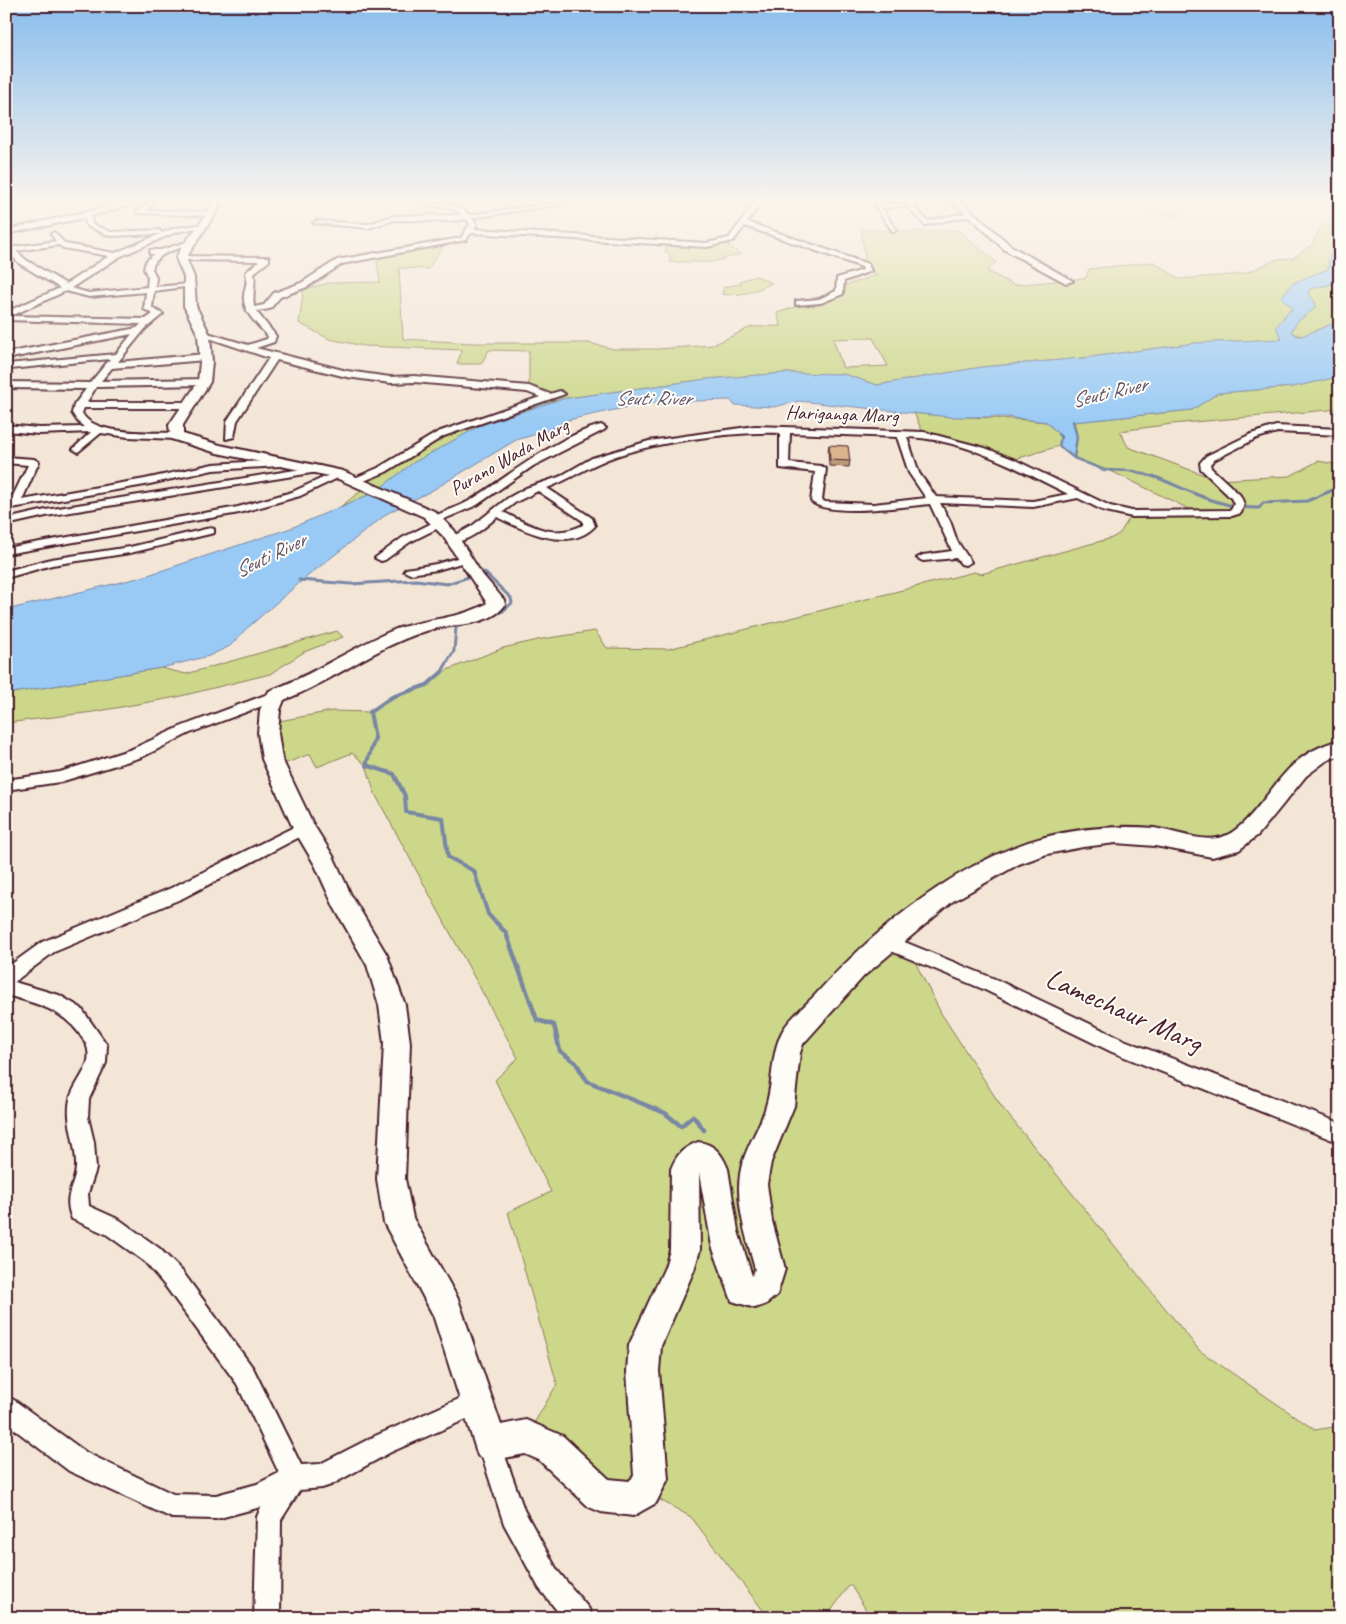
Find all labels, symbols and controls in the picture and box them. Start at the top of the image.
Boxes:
water label: Seuti River [1069,370,1152,413]
water label: Seuti River [615,385,694,411]
street label: Hariganga Marg [785,400,901,429]
street label: Purano Wada Marg [445,412,574,501]
water label: Seuti River [230,525,313,583]
street label: Lamechaur Marg [1040,959,1210,1062]

